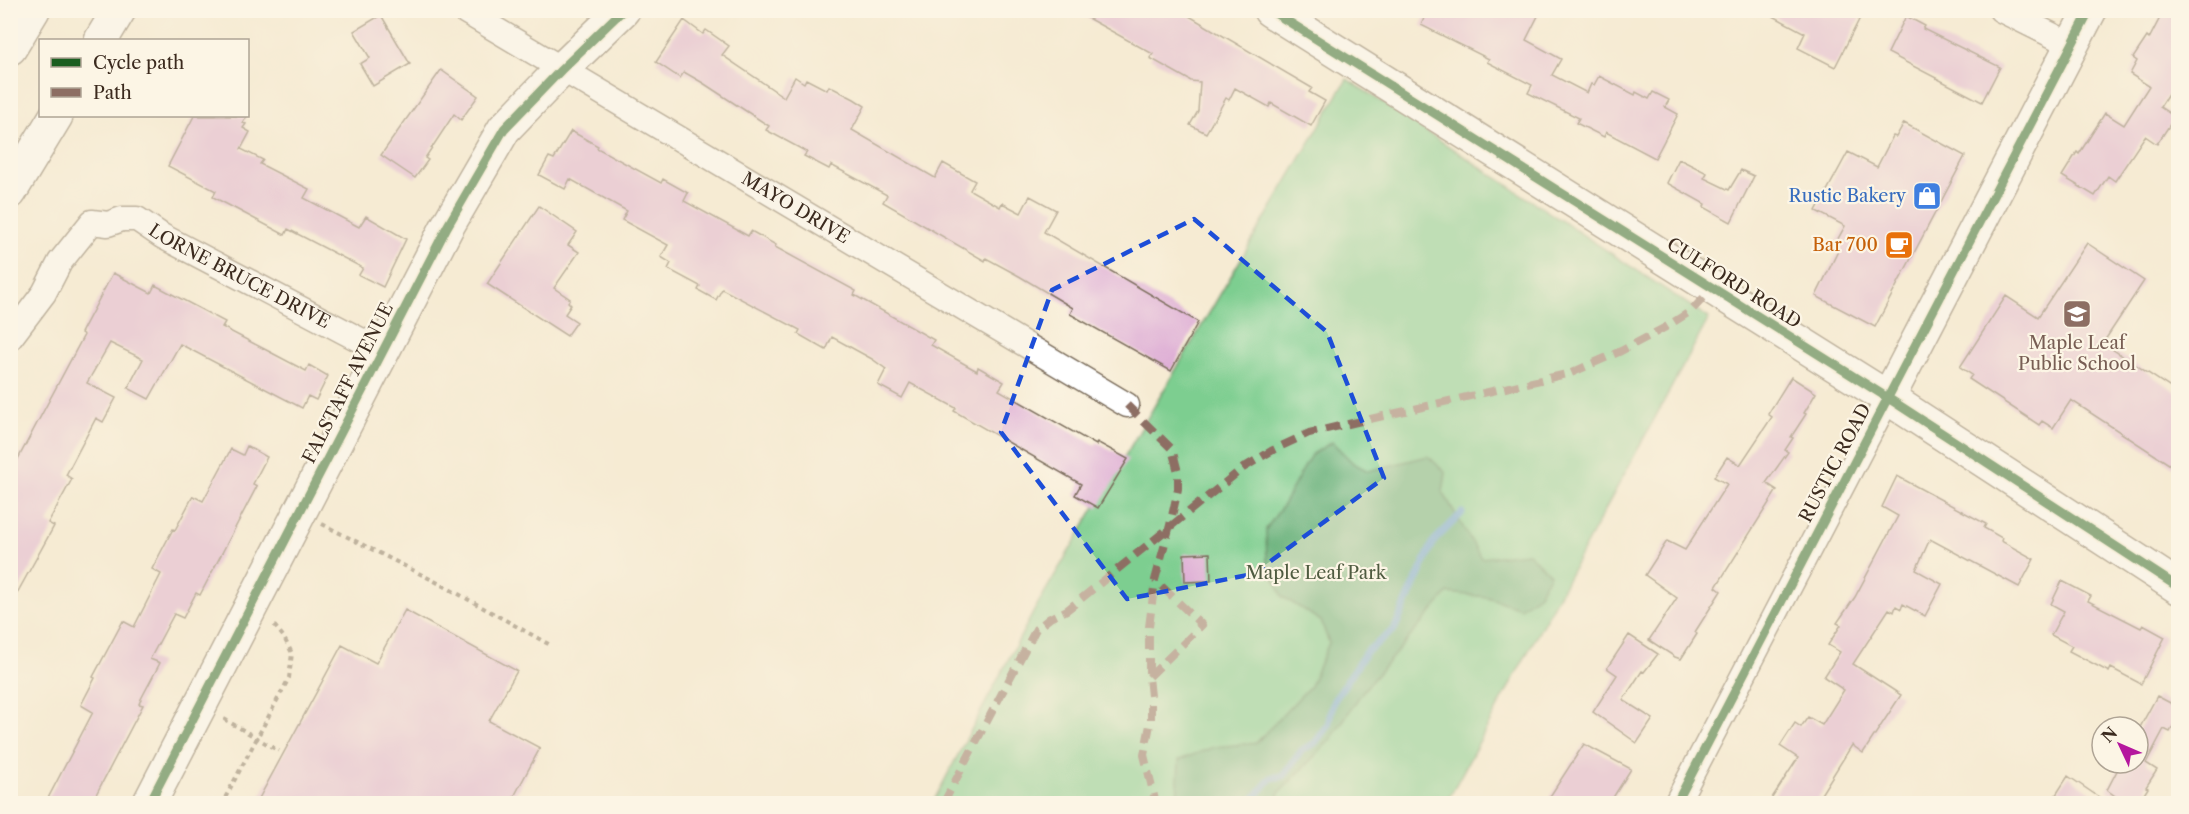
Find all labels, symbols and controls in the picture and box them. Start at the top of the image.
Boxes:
legend [39,39,249,117]
text: Cycle path [93,52,184,74]
text: Path [93,82,132,104]
street label: MAYO DRIVE [738,167,854,248]
shop icon: Rustic Bakery [1911,180,1943,212]
place label: Rustic Bakery [1788,185,1907,207]
street label: LORNE BRUCE DRIVE [144,219,334,333]
cafe icon: Bar 700 [1883,229,1915,261]
street label: CULFORD ROAD [1663,233,1805,333]
place label: Bar 700 [1812,234,1878,256]
school or university icon: Maple Leaf Public School [2061,298,2093,330]
street label: FALSTAFF AVENUE [298,299,398,467]
place label: Maple Leaf Public School [2018,332,2136,375]
street label: RUSTIC ROAD [1794,400,1876,526]
park label: Maple Leaf Park [1246,562,1388,584]
north arrow [2090,715,2150,775]
text: N [2097,723,2121,747]

